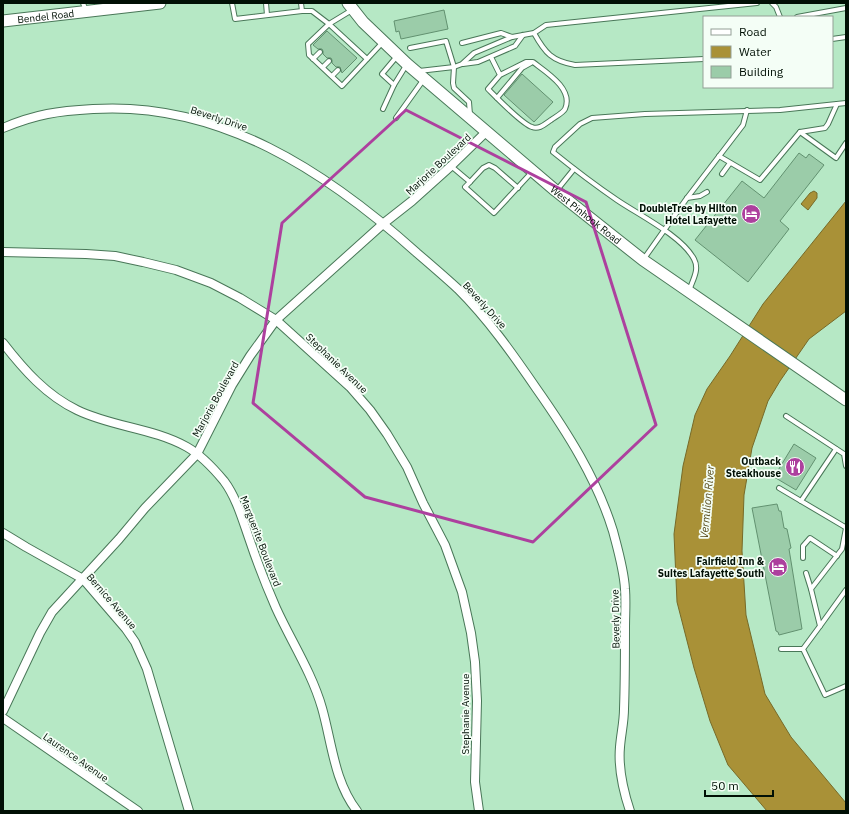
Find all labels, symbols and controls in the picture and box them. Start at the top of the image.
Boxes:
street label: Bendel Road [17,7,75,26]
legend [703,16,833,88]
text: Road [739,24,767,39]
text: Water [739,44,772,59]
text: Building [739,64,784,79]
street label: Beverly Drive [189,103,249,134]
street label: Marjorie Boulevard [403,131,474,198]
street label: West Pinhook Road [547,183,624,247]
place label: DoubleTree by Hilton Hotel Lafayette [639,202,737,227]
hotel icon: DoubleTree by Hilton Hotel Lafayette [740,203,762,225]
street label: Beverly Drive [460,279,510,332]
street label: Stephanie Avenue [303,331,371,397]
street label: Marjorie Boulevard [189,359,242,439]
place label: Outback Steakhouse [726,455,781,480]
restaurant icon: Outback Steakhouse [784,456,806,478]
water label: Vermilion River [697,464,717,539]
street label: Marguerite Boulevard [237,494,284,588]
place label: Fairfield Inn & Suites Lafayette South [658,555,765,580]
hotel icon: Fairfield Inn & Suites Lafayette South [767,556,789,578]
street label: Bernice Avenue [84,571,140,632]
street label: Beverly Drive [608,589,623,649]
street label: Stephanie Avenue [459,673,472,755]
street label: Laurence Avenue [40,730,111,785]
scale bar [705,772,773,798]
text: 50 m [711,778,739,793]

